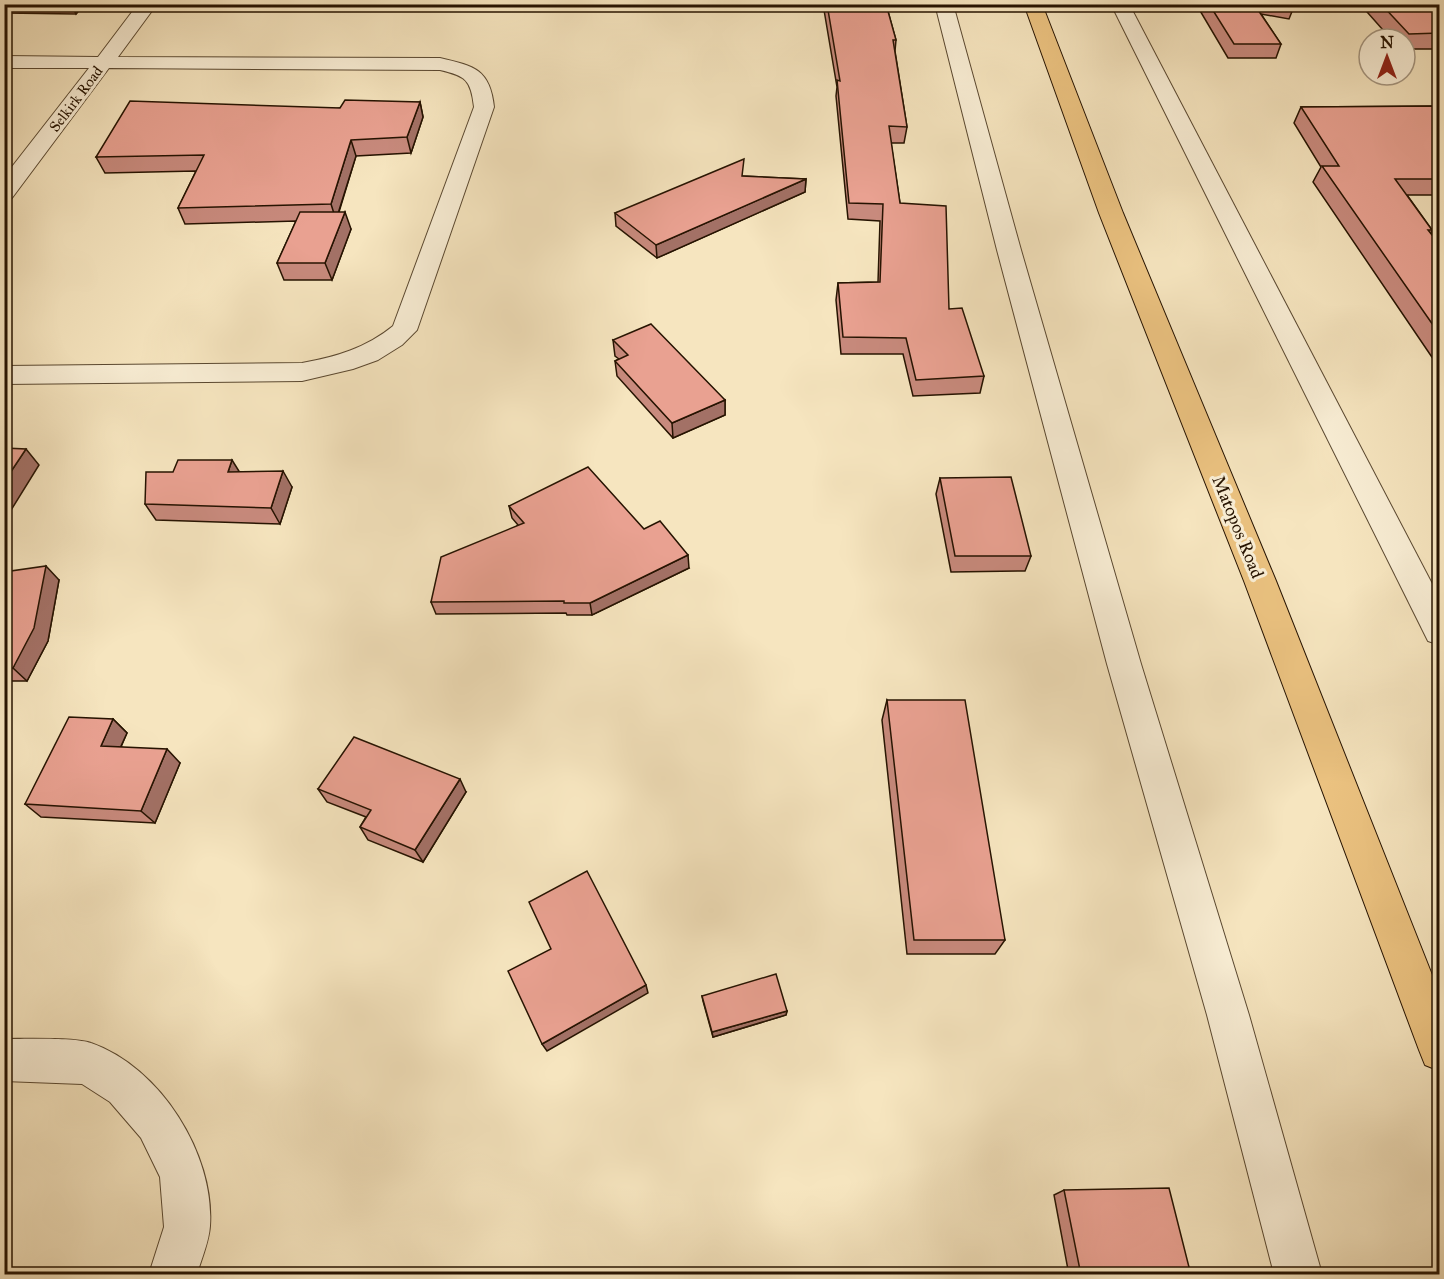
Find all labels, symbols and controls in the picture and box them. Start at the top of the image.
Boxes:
north arrow [1357,27,1417,87]
text: N [1380,33,1394,52]
street label: Selkirk Road [45,62,107,135]
street label: Matopos Road [1207,472,1269,582]

